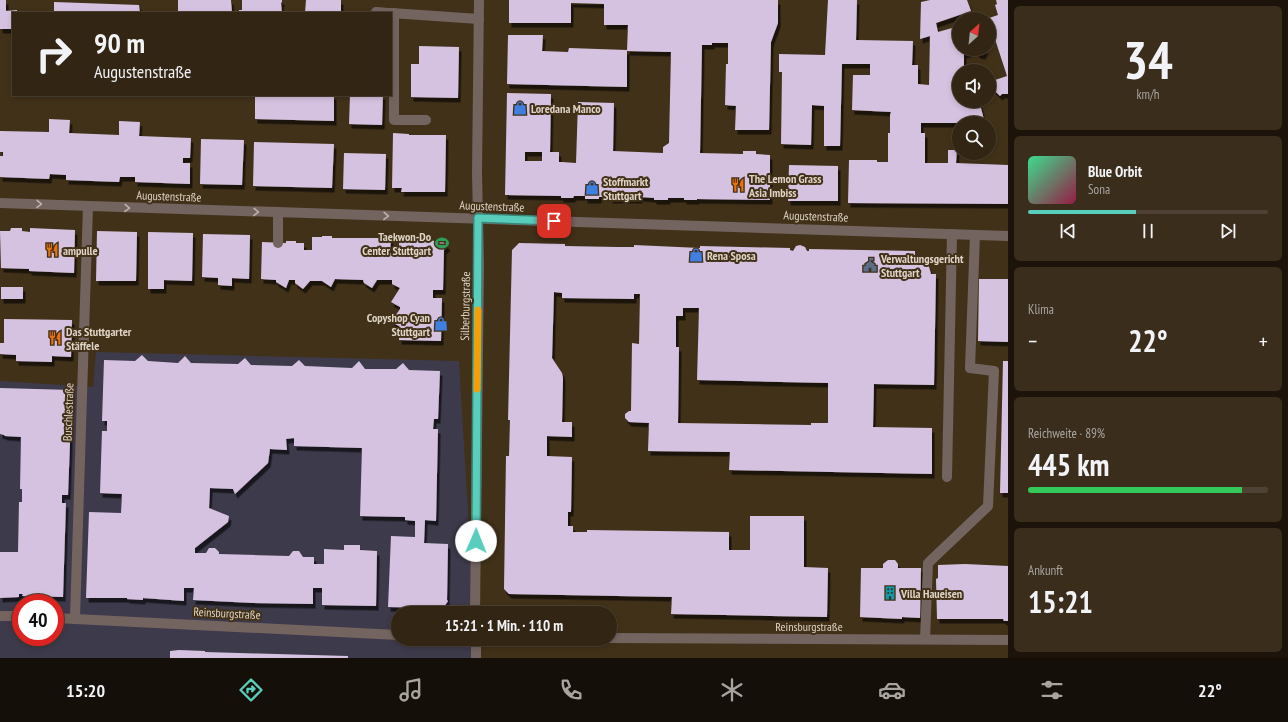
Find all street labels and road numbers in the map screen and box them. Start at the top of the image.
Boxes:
street label: Augustenstraße [136,187,202,205]
street label: Augustenstraße [459,197,525,215]
street label: Augustenstraße [783,207,849,225]
street label: Silberburgstraße [457,271,473,341]
street label: Buschlestraße [59,382,77,441]
street label: Reinsburgstraße [193,604,261,622]
street label: Reinsburgstraße [775,619,843,634]

